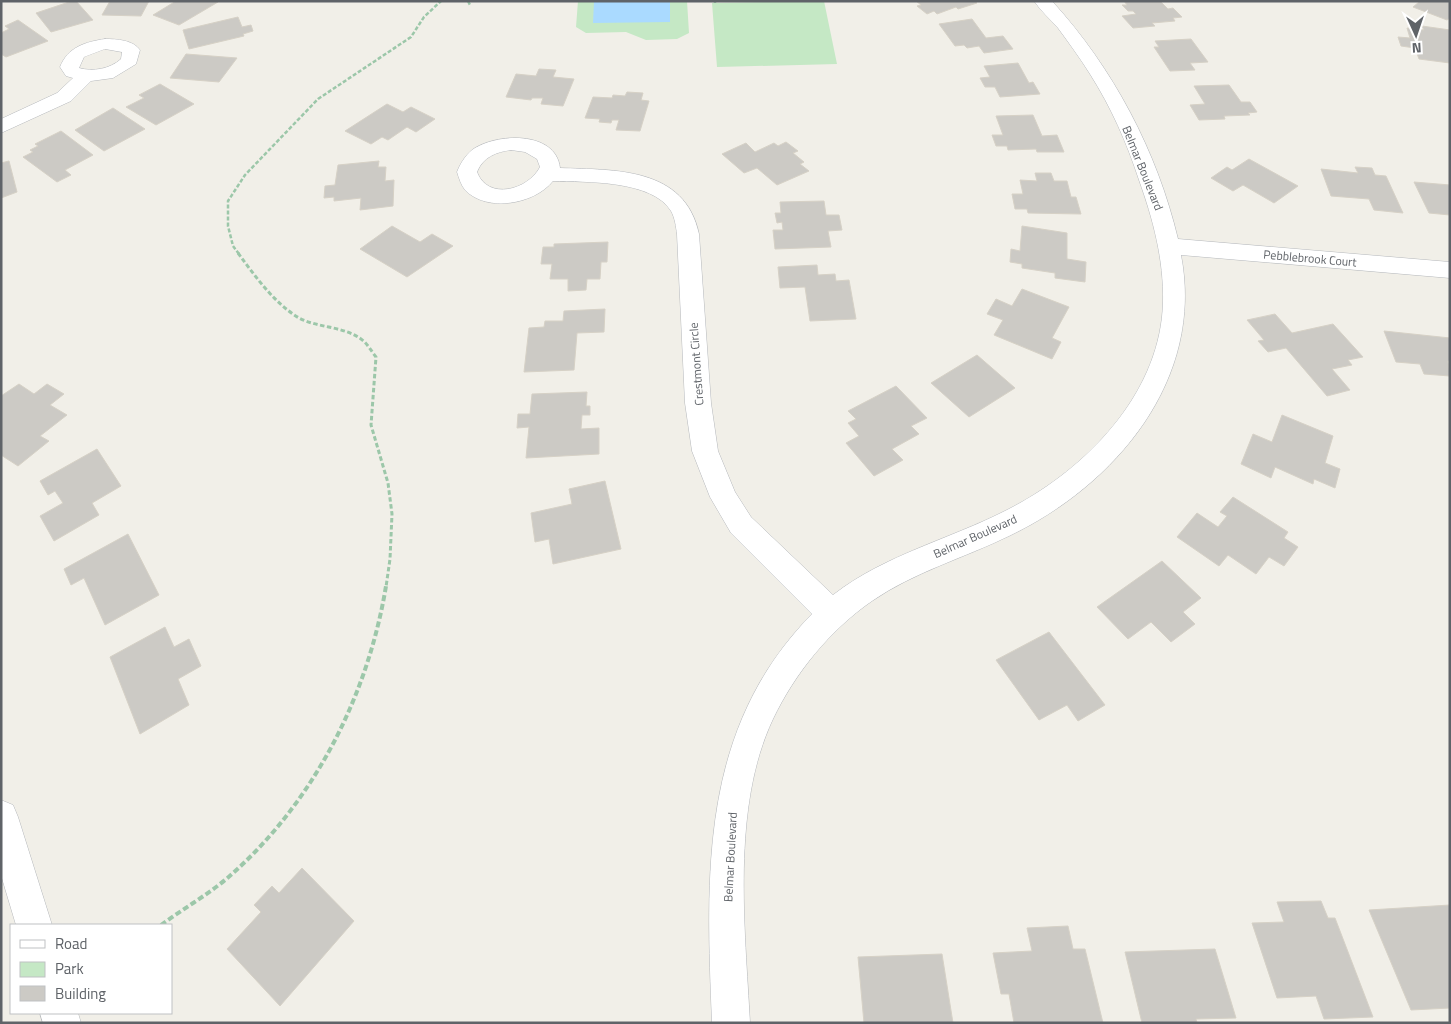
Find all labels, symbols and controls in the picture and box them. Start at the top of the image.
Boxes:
north arrow [1391,10,1441,60]
text: N [1411,38,1422,59]
street label: Belmar Boulevard [1117,123,1169,213]
street label: Pebblebrook Court [1263,244,1358,272]
street label: Crestmont Circle [684,322,708,406]
street label: Belmar Boulevard [930,509,1020,563]
street label: Belmar Boulevard [718,812,742,902]
legend [10,924,172,1014]
text: Road [55,932,87,955]
text: Park [55,957,84,980]
text: Building [55,982,106,1005]

